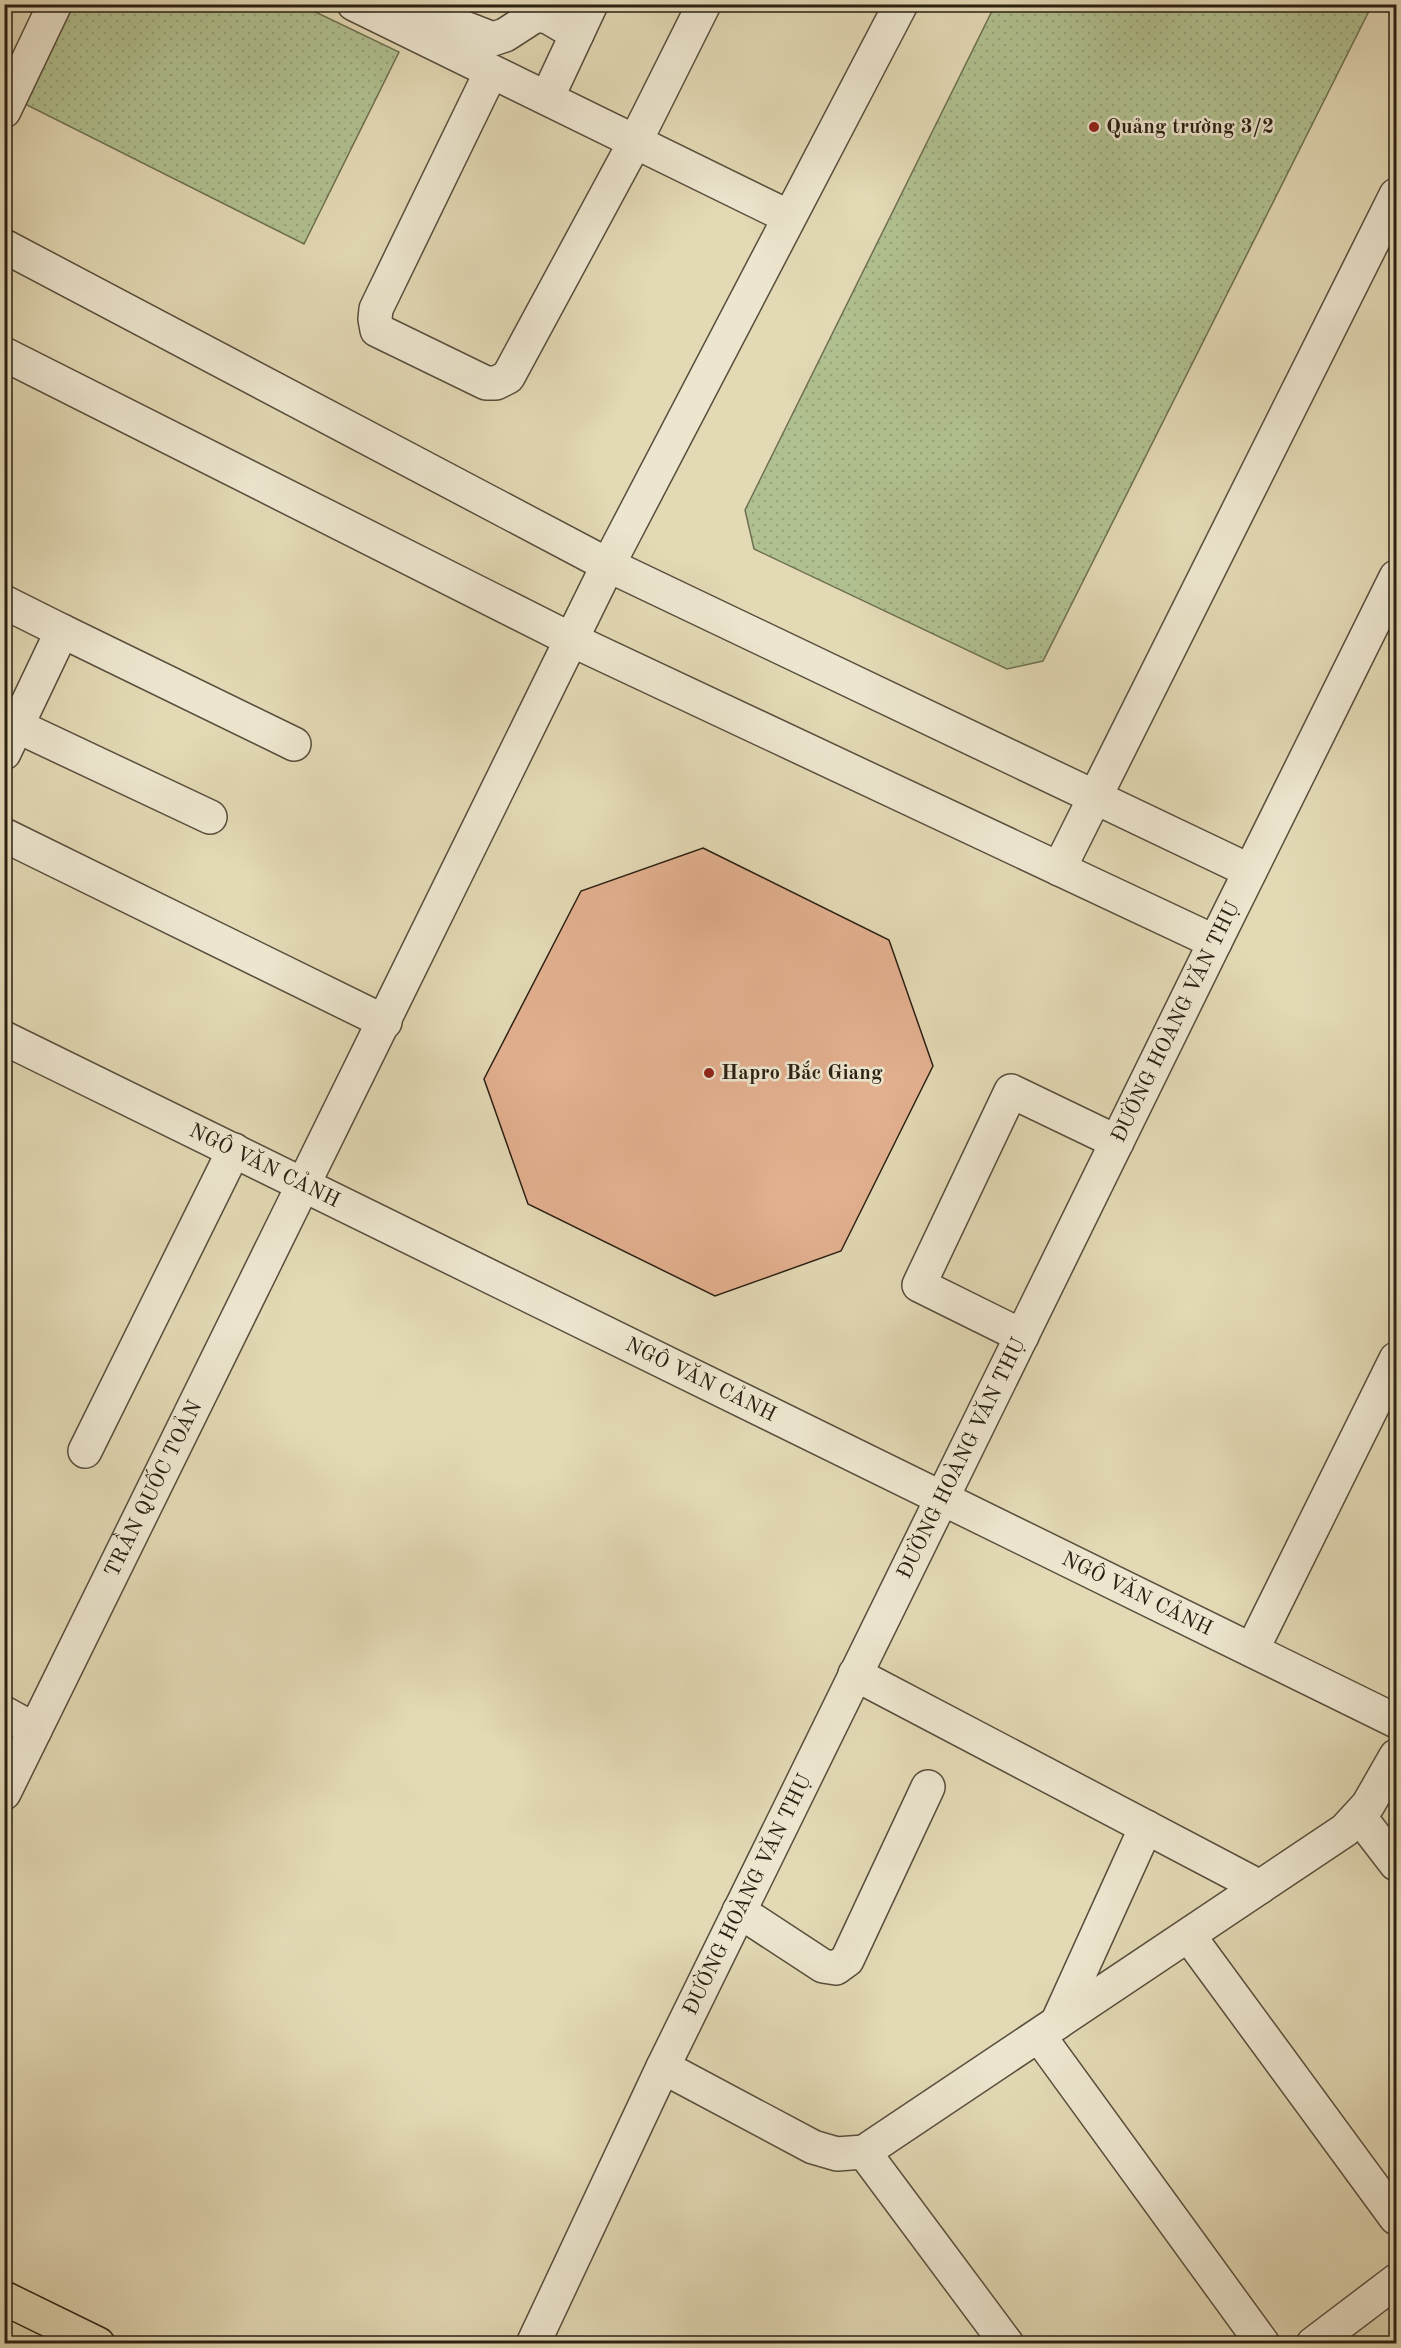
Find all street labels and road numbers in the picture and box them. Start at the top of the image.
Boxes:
street label: ĐƯỜNG HOÀNG VĂN THỤ [1108,898,1244,1146]
street label: NGÔ VĂN CẢNH [186,1120,343,1212]
street label: NGÔ VĂN CẢNH [622,1334,779,1426]
street label: ĐƯỜNG HOÀNG VĂN THỤ [894,1335,1030,1582]
street label: TRẦN QUỐC TOẢN [101,1397,206,1581]
street label: NGÔ VĂN CẢNH [1058,1548,1216,1640]
street label: ĐƯỜNG HOÀNG VĂN THỤ [680,1771,815,2018]

